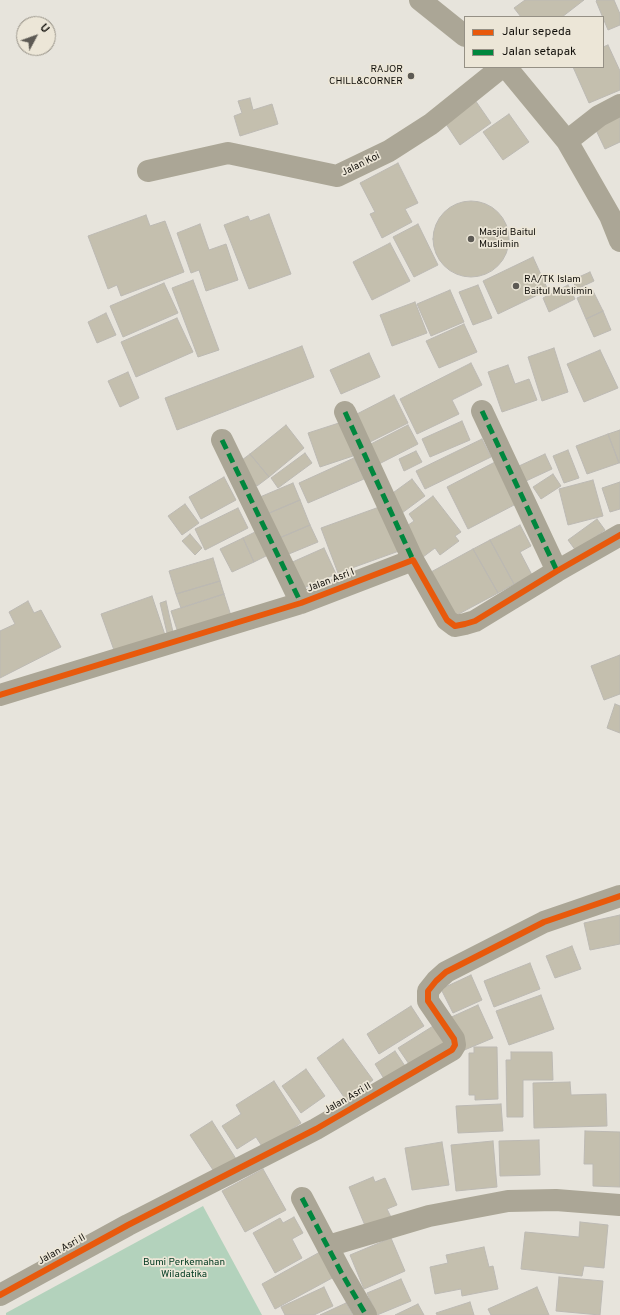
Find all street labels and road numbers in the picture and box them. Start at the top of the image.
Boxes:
street label: Jalan Koi [340,151,382,179]
street label: Jalan Asri I [306,566,356,596]
street label: Jalan Asri II [322,1081,374,1117]
street label: Jalan Asri II [36,1232,88,1268]

